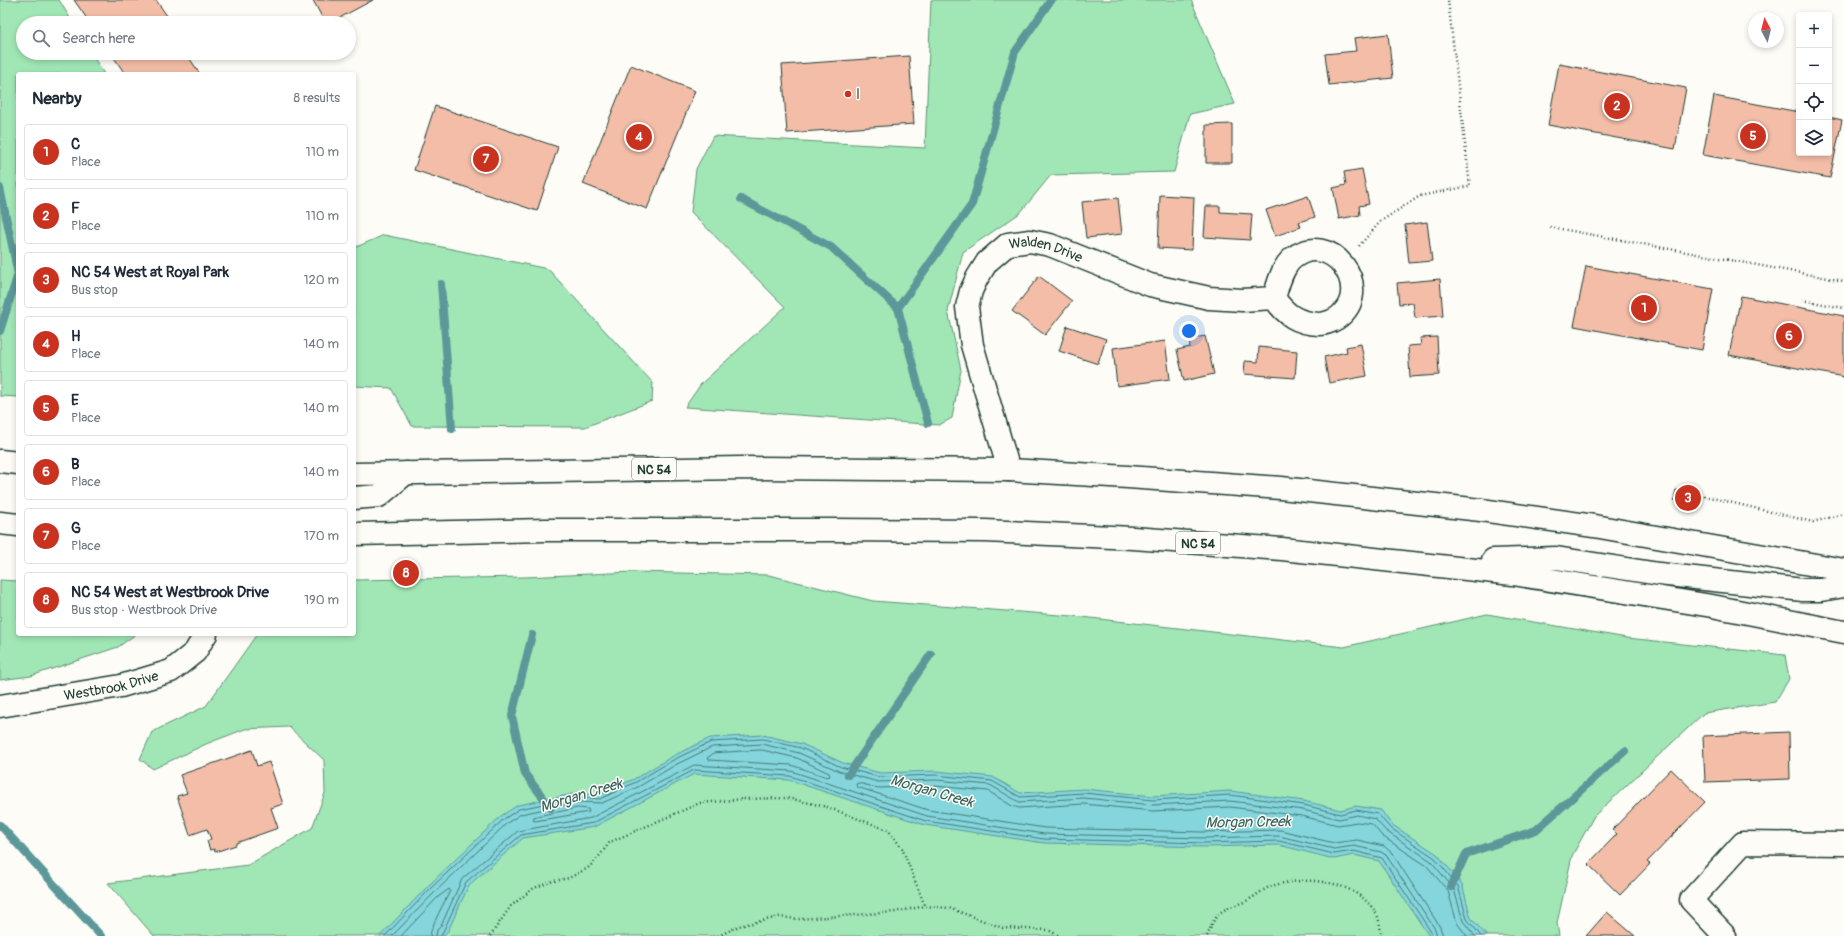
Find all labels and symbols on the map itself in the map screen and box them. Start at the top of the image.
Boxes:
north arrow [1748,12,1784,48]
place label: I [856,86,860,103]
marker: I [843,89,853,99]
pin: 2 [1604,91,1630,121]
pin: 5 [1740,121,1766,151]
pin: 4 [626,122,652,152]
pin: 7 [473,144,499,174]
street label: Walden Drive [1008,233,1085,266]
pin: 1 [1631,293,1657,323]
your location [1179,321,1199,341]
pin: 6 [1776,321,1802,351]
road number: NC 54 [632,458,676,480]
pin: 3 [1675,483,1701,513]
road number: NC 54 [1176,532,1220,554]
pin: 8 [393,558,419,588]
street label: Westbrook Drive [63,667,161,704]
water label: Morgan Creek [888,771,977,813]
water label: Morgan Creek [538,773,626,817]
water label: Morgan Creek [1205,812,1293,833]

